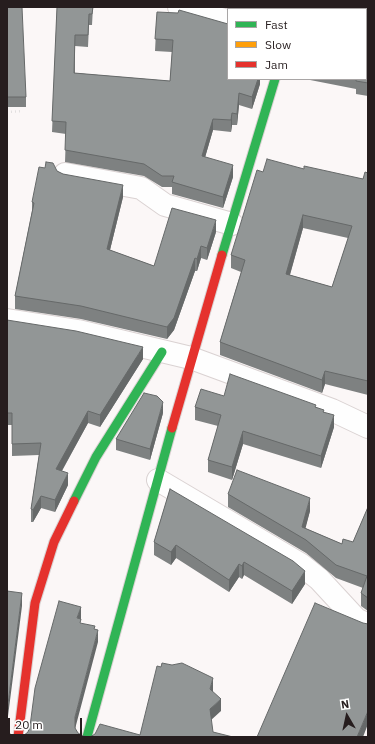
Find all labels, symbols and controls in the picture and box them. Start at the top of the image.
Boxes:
legend [227,8,367,80]
text: Fast [265,17,288,32]
text: Slow [265,37,291,52]
text: Jam [265,57,288,72]
north arrow [327,696,367,736]
text: N [340,697,350,712]
scale bar [10,710,84,736]
text: 20 m [15,717,43,732]

